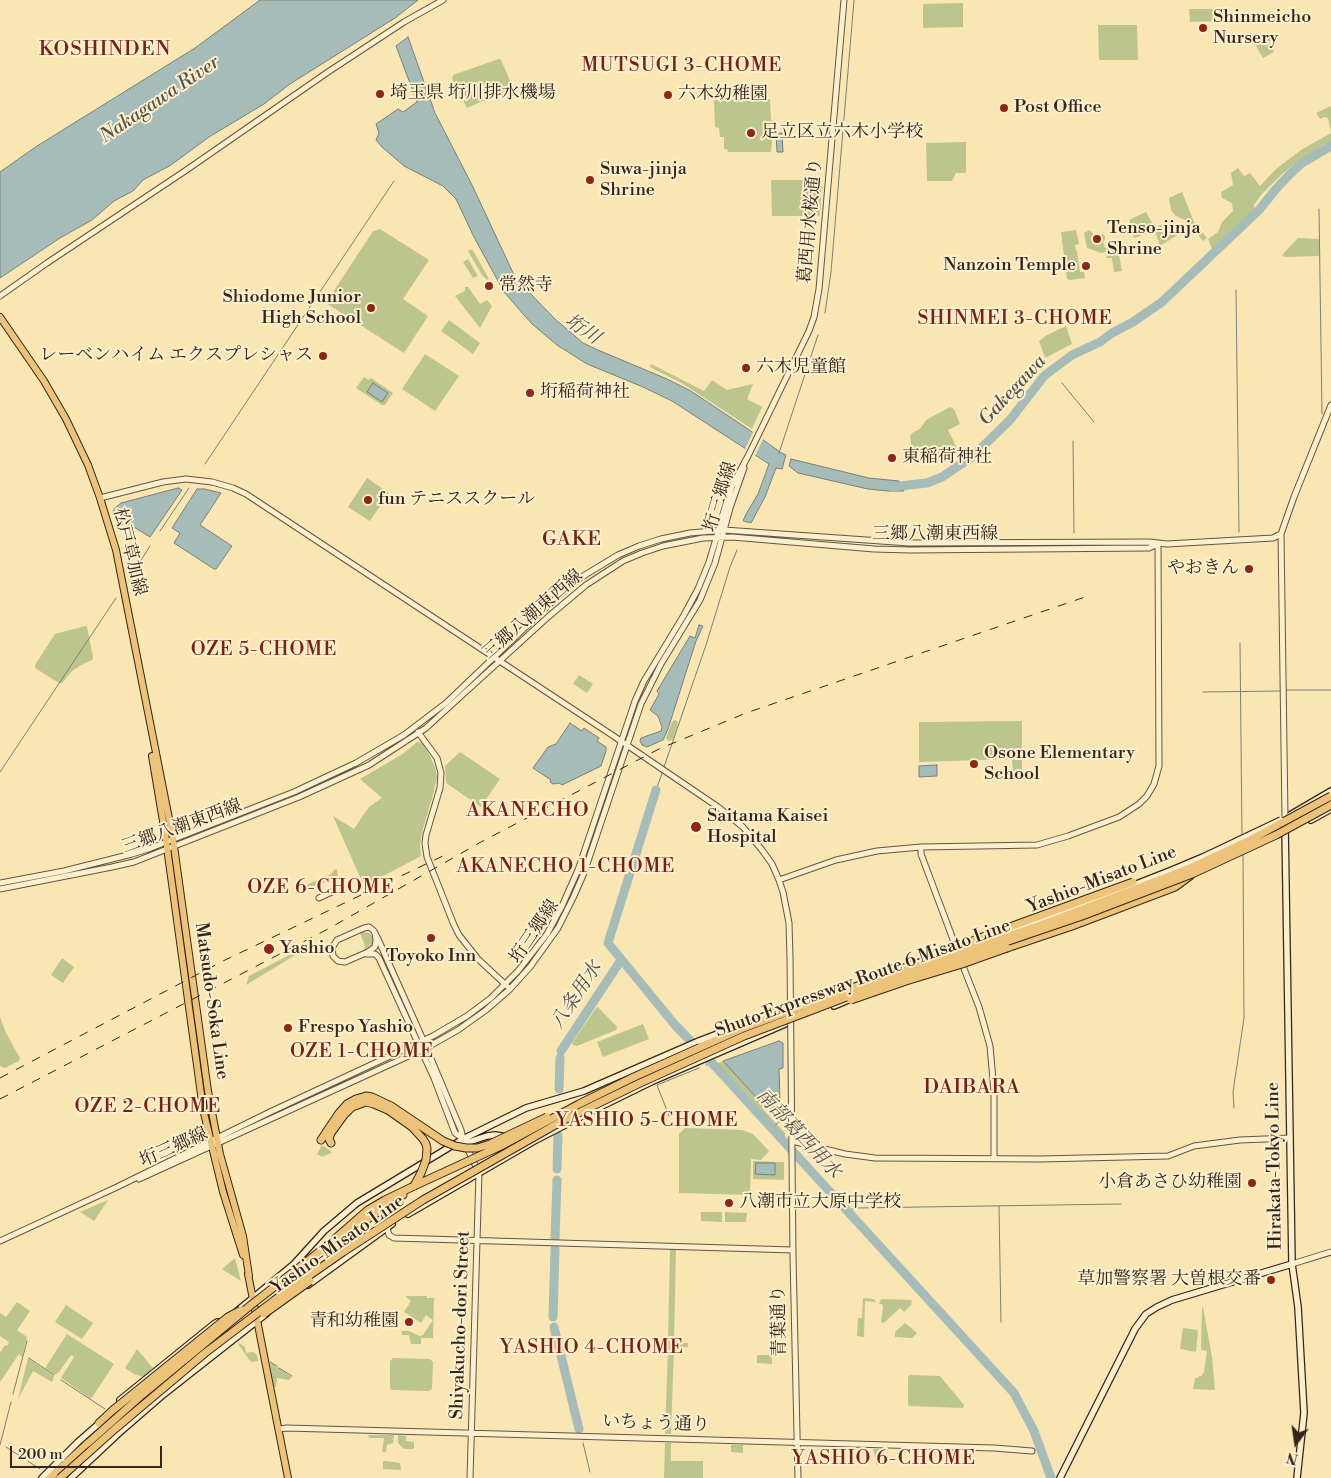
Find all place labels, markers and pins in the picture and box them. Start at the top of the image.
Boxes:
place label: Shinmeicho Nursery [1213,7,1311,50]
marker: Shinmeicho Nursery [1197,22,1209,34]
place label: 埼玉県 垳川排水機場 [390,83,556,105]
place label: 六木幼稚園 [678,84,768,106]
marker: 埼玉県 垳川排水機場 [374,88,386,100]
marker: 六木幼稚園 [662,89,674,101]
place label: Post Office [1014,97,1102,119]
marker: Post Office [998,102,1010,114]
place label: 足立区立六木小学校 [761,122,923,144]
marker: 足立区立六木小学校 [745,127,757,139]
place label: Suwa-jinja Shrine [600,159,687,202]
marker: Suwa-jinja Shrine [584,174,596,186]
place label: Tenso-jinja Shrine [1107,218,1201,260]
marker: Tenso-jinja Shrine [1091,233,1103,245]
place label: Nanzoin Temple [943,255,1076,277]
marker: Nanzoin Temple [1080,260,1092,272]
place label: 常然寺 [499,275,553,297]
marker: 常然寺 [483,280,495,292]
place label: Shiodome Junior High School [222,287,361,330]
marker: Shiodome Junior High School [365,302,377,314]
place label: レーベンハイム エクスプレシャス [39,345,313,367]
marker: レーベンハイム エクスプレシャス [317,350,329,362]
place label: 六木児童館 [756,357,846,379]
marker: 六木児童館 [740,362,752,374]
place label: 垳稲荷神社 [540,382,630,404]
marker: 垳稲荷神社 [524,387,536,399]
place label: 東稲荷神社 [902,447,992,469]
marker: 東稲荷神社 [886,452,898,464]
place label: fun テニススクール [378,489,535,511]
marker: fun テニススクール [362,494,374,506]
place label: やおきん [1167,558,1239,580]
marker: やおきん [1243,563,1255,575]
place label: Osone Elementary School [984,743,1135,786]
marker: Osone Elementary School [968,758,980,770]
place label: Saitama Kaisei Hospital [707,806,828,849]
marker: Saitama Kaisei Hospital [689,820,703,834]
marker: Toyoko Inn [425,932,437,944]
place label: Yashio [280,938,335,960]
marker: Yashio [262,942,276,956]
place label: Toyoko Inn [386,946,476,968]
place label: Frespo Yashio [298,1017,413,1039]
marker: Frespo Yashio [282,1022,294,1034]
place label: 小倉あさひ幼稚園 [1098,1172,1242,1194]
marker: 小倉あさひ幼稚園 [1246,1177,1258,1189]
place label: 八潮市立大原中学校 [739,1192,901,1214]
marker: 八潮市立大原中学校 [723,1197,735,1209]
place label: 草加警察署 大曽根交番 [1077,1269,1261,1291]
marker: 草加警察署 大曽根交番 [1265,1274,1277,1286]
place label: 青和幼稚園 [309,1311,399,1333]
marker: 青和幼稚園 [403,1316,415,1328]

